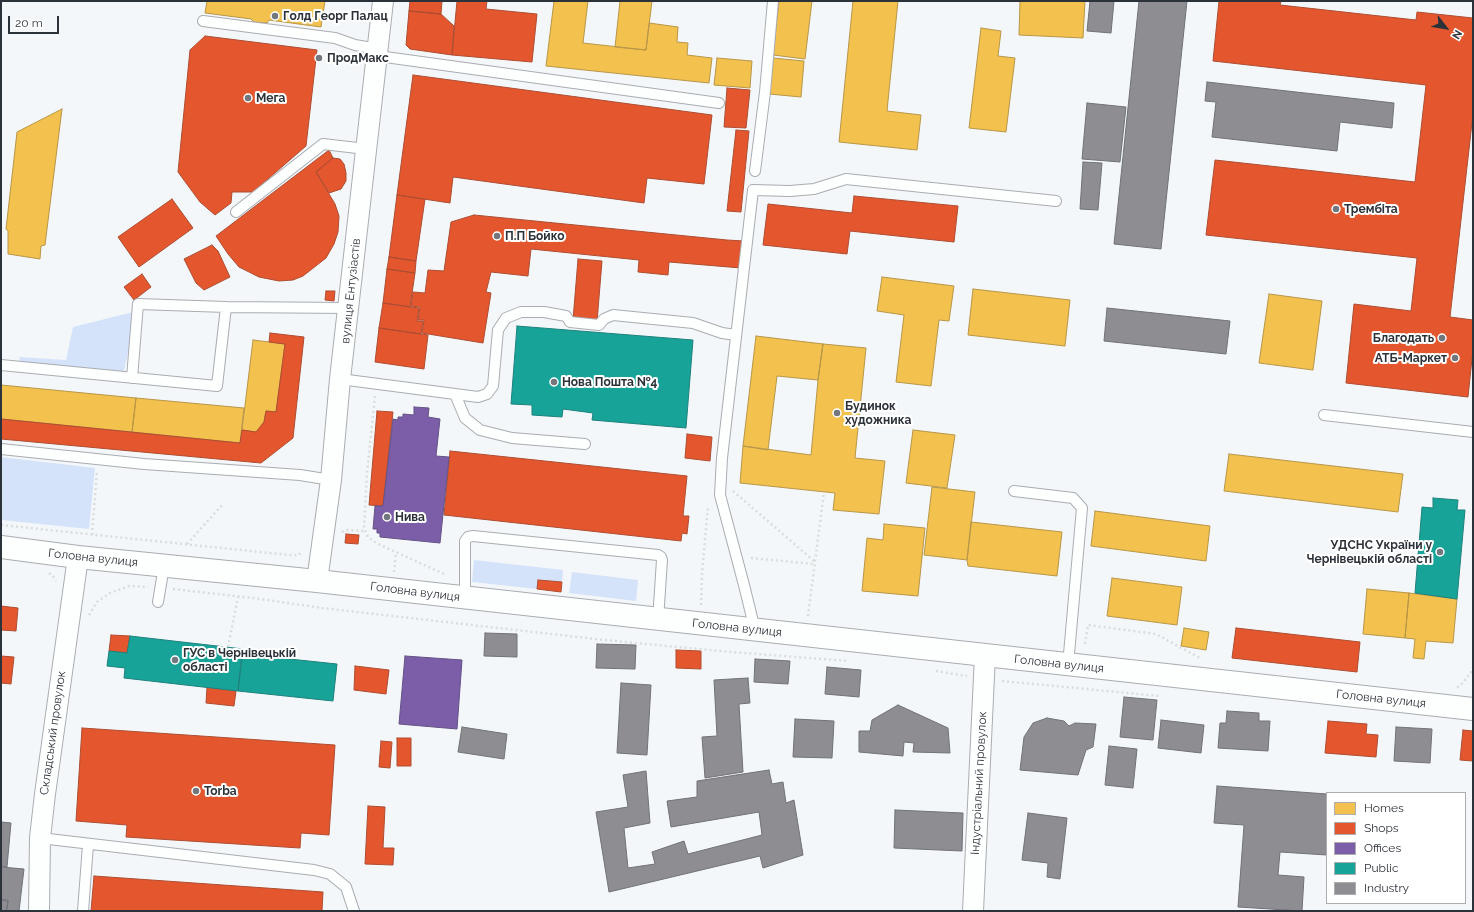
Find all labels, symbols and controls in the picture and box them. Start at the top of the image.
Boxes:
scale bar [10,8,61,34]
north arrow [1426,8,1466,48]
place label: Голд Георг Палац [283,9,388,23]
marker: Голд Георг Палац [270,11,280,21]
text: 20 m [15,16,43,30]
text: N [1449,27,1464,41]
place label: ПродМакс [327,51,389,65]
marker: ПродМакс [314,53,324,63]
place label: Мега [256,91,285,105]
marker: Мега [243,93,253,103]
place label: Трембіта [1344,202,1398,216]
marker: Трембіта [1331,204,1341,214]
place label: П.П Бойко [505,229,564,243]
marker: П.П Бойко [492,231,502,241]
street label: вулиця Ентузіастів [338,238,364,344]
place label: Благодать [1373,331,1434,345]
marker: Благодать [1437,333,1447,343]
place label: АТБ-Маркет [1375,351,1447,365]
marker: АТБ-Маркет [1450,353,1460,363]
place label: Нова Пошта №4 [562,375,657,389]
marker: Нова Пошта №4 [549,377,559,387]
place label: Будинок художника [845,399,911,427]
marker: Будинок художника [832,408,842,418]
place label: Нива [395,510,425,524]
marker: Нива [382,512,392,522]
place label: УДСНС України у Чернівецькій області [1306,538,1432,566]
street label: Головна вулиця [47,546,139,570]
marker: УДСНС України у Чернівецькій області [1435,547,1445,557]
street label: Головна вулиця [369,579,461,605]
street label: Головна вулиця [691,616,783,640]
place label: ГУС в Чернівецькій області [183,646,296,674]
street label: Головна вулиця [1013,652,1105,676]
marker: ГУС в Чернівецькій області [170,655,180,665]
street label: Складський провулок [37,670,69,796]
street label: Головна вулиця [1335,687,1427,711]
street label: Індустріальний провулок [968,711,990,855]
place label: Torba [204,784,237,798]
marker: Torba [191,786,201,796]
legend [1326,792,1466,904]
text: Homes [1364,801,1404,815]
text: Shops [1364,821,1399,835]
text: Offices [1364,841,1401,855]
text: Public [1364,861,1398,875]
text: Industry [1364,881,1409,895]

